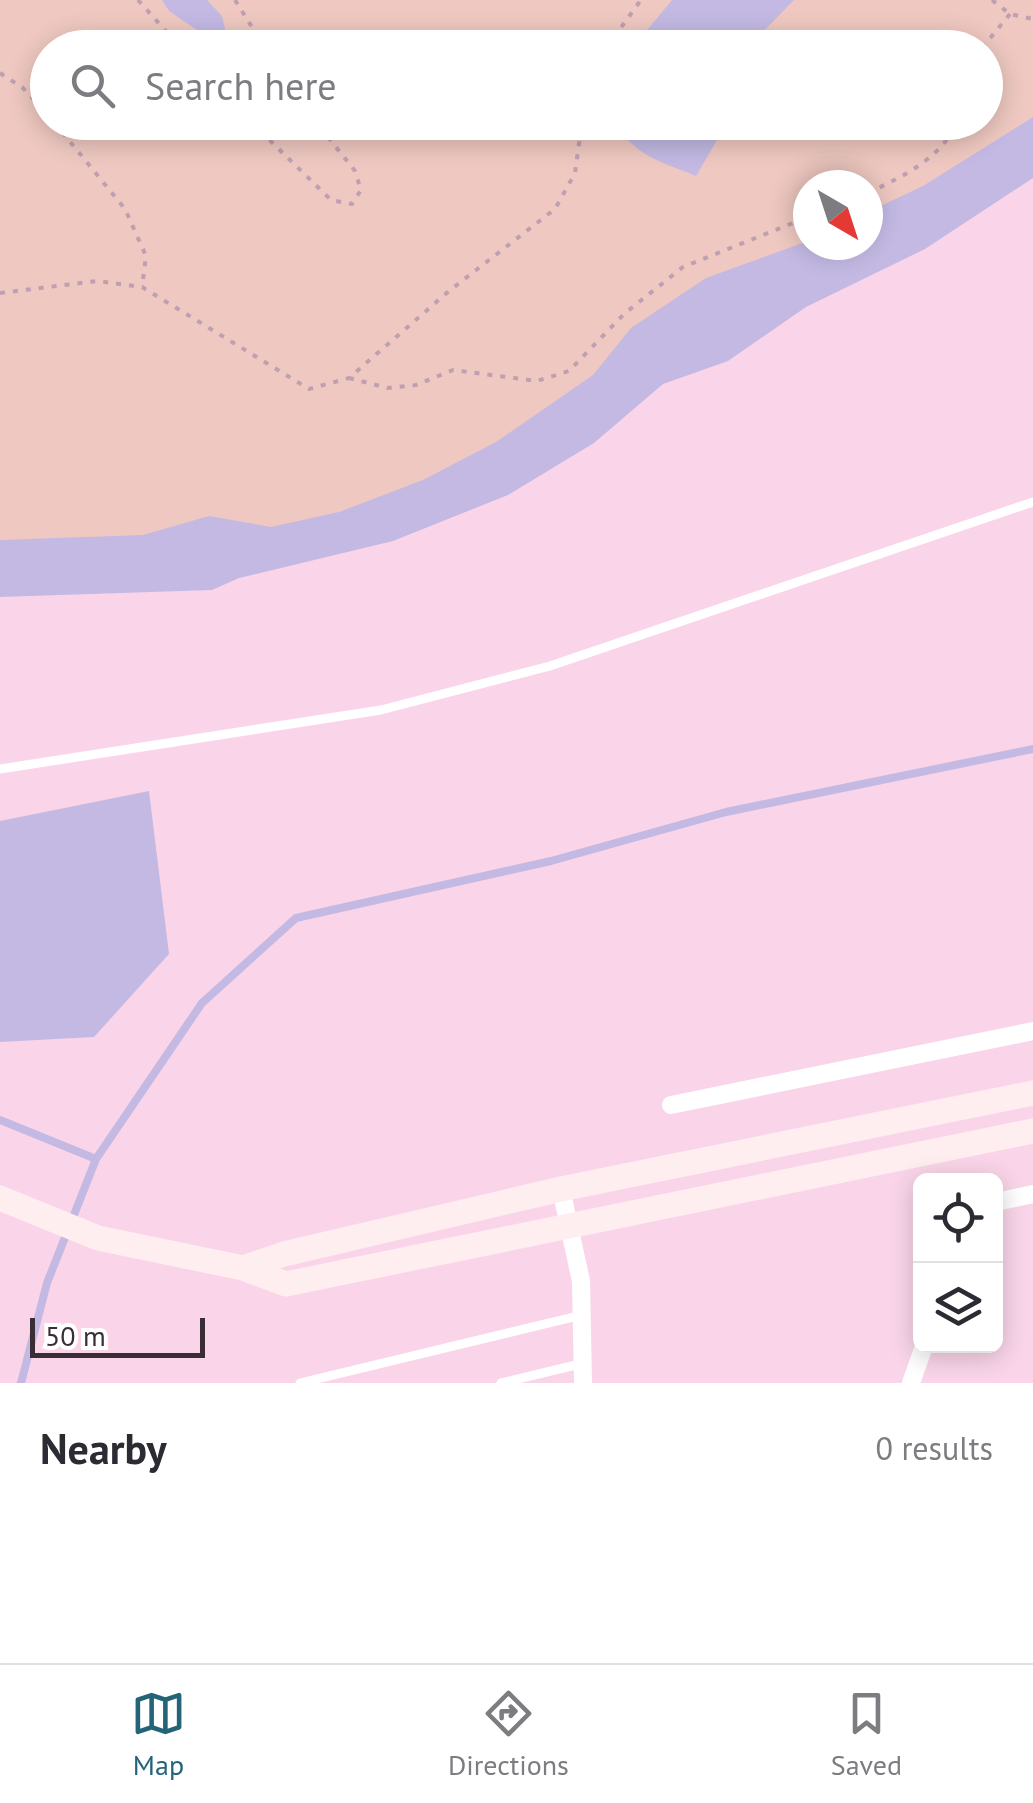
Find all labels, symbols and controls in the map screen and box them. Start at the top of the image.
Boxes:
search box [30,30,1003,140]
icon: search [65,58,120,113]
text: Search here [145,61,337,110]
north arrow [793,170,883,260]
map controls [913,1173,1003,1353]
button: locate [913,1173,1003,1263]
button: layers [913,1263,1003,1353]
scale bar [30,1313,205,1358]
text: 50 m [45,1317,106,1354]
text: Nearby [40,1421,167,1476]
text: 0 results [875,1427,993,1469]
tab: Map [131,1686,186,1783]
tab: Directions [448,1686,569,1783]
tab: Saved [831,1686,902,1783]

